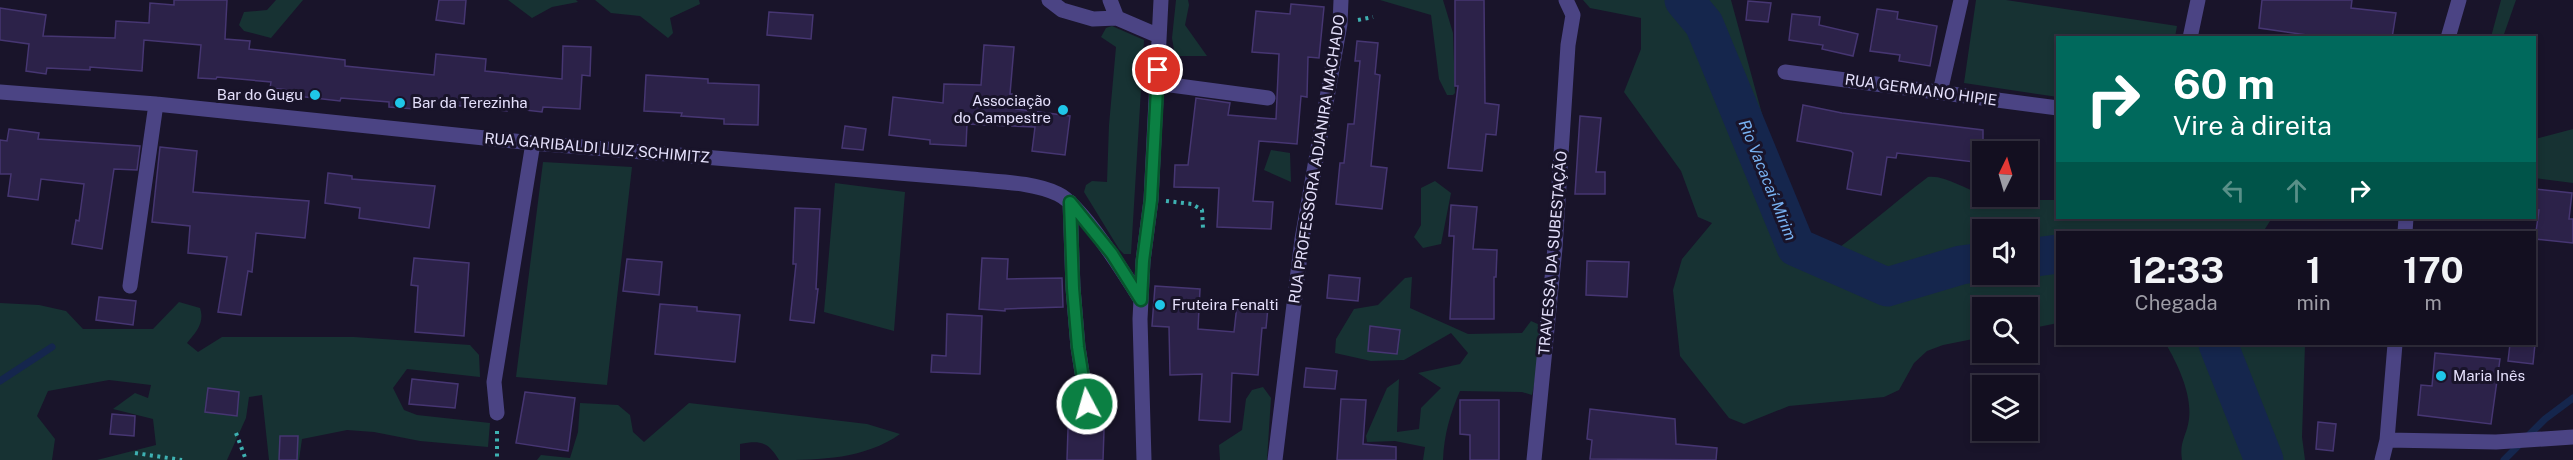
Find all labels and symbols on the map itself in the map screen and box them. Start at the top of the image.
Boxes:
street label: RUA PROFESSORA ADJANIRA MACHADO [1285,13,1348,305]
pin [1132,44,1183,95]
street label: RUA GERMANO HIPIE [1844,70,1998,109]
place label: Bar do Gugu [217,86,303,103]
marker: Bar do Gugu [308,88,322,102]
place label: Associação do Campestre [954,92,1051,126]
place label: Bar da Terezinha [412,94,528,111]
marker: Bar da Terezinha [393,96,407,110]
marker: Associação do Campestre [1056,103,1070,117]
water label: Rio Vacacaí-Mirim [1735,117,1800,243]
street label: RUA GARIBALDI LUIZ SCHIMITZ [484,129,710,166]
north arrow [1972,141,2038,207]
street label: TRAVESSA DA SUBESTAÇÃO [1535,150,1570,356]
place label: Fruteira Fenalti [1172,296,1279,313]
marker: Fruteira Fenalti [1153,298,1167,312]
place label: Maria Inês [2453,367,2525,384]
marker: Maria Inês [2434,369,2448,383]
position arrow [1055,372,1119,436]

